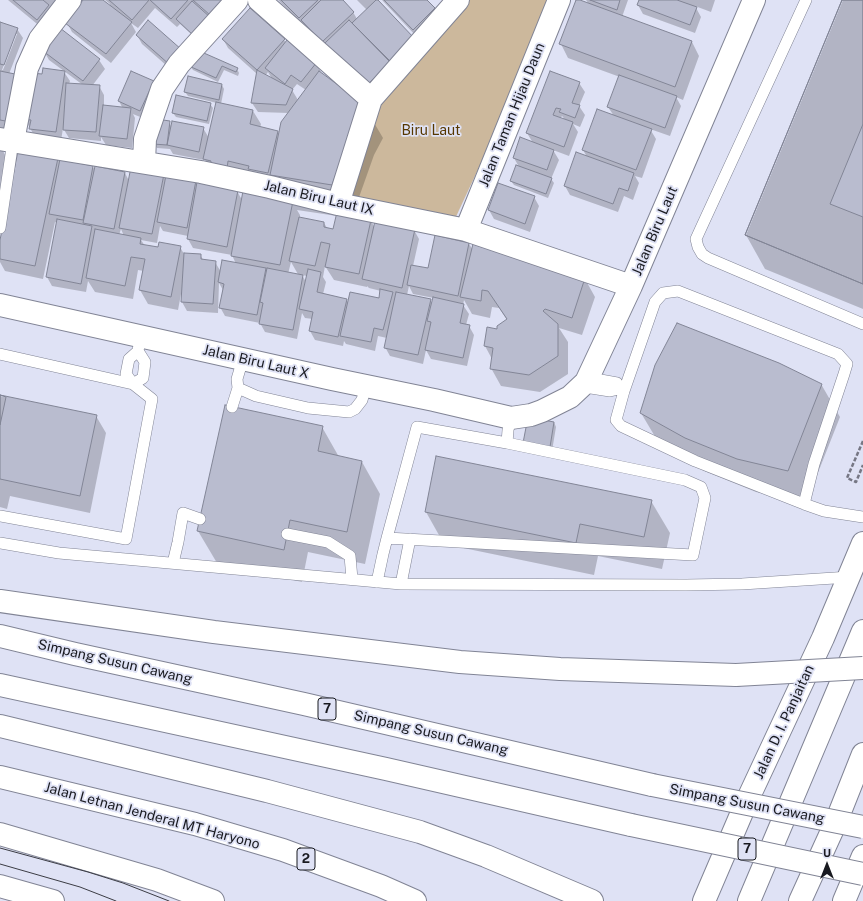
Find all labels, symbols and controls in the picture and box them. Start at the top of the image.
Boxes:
street label: Jalan Taman Hijau Daun [475,40,549,190]
park label: Biru Laut [401,123,461,139]
street label: Jalan Biru Laut IX [262,177,376,219]
street label: Jalan Biru Laut [629,184,681,278]
street label: Jalan Biru Laut X [201,342,311,382]
street label: Simpang Susun Cawang [36,636,194,688]
street label: Jalan D. I. Panjaitan [750,662,818,782]
road number: 7 [318,698,336,720]
street label: Simpang Susun Cawang [352,707,510,759]
street label: Jalan Letnan Jenderal MT Haryono [42,779,262,853]
street label: Simpang Susun Cawang [668,781,826,827]
road number: 7 [738,838,756,860]
north arrow [807,845,847,885]
text: U [823,847,831,859]
road number: 2 [297,848,315,870]

